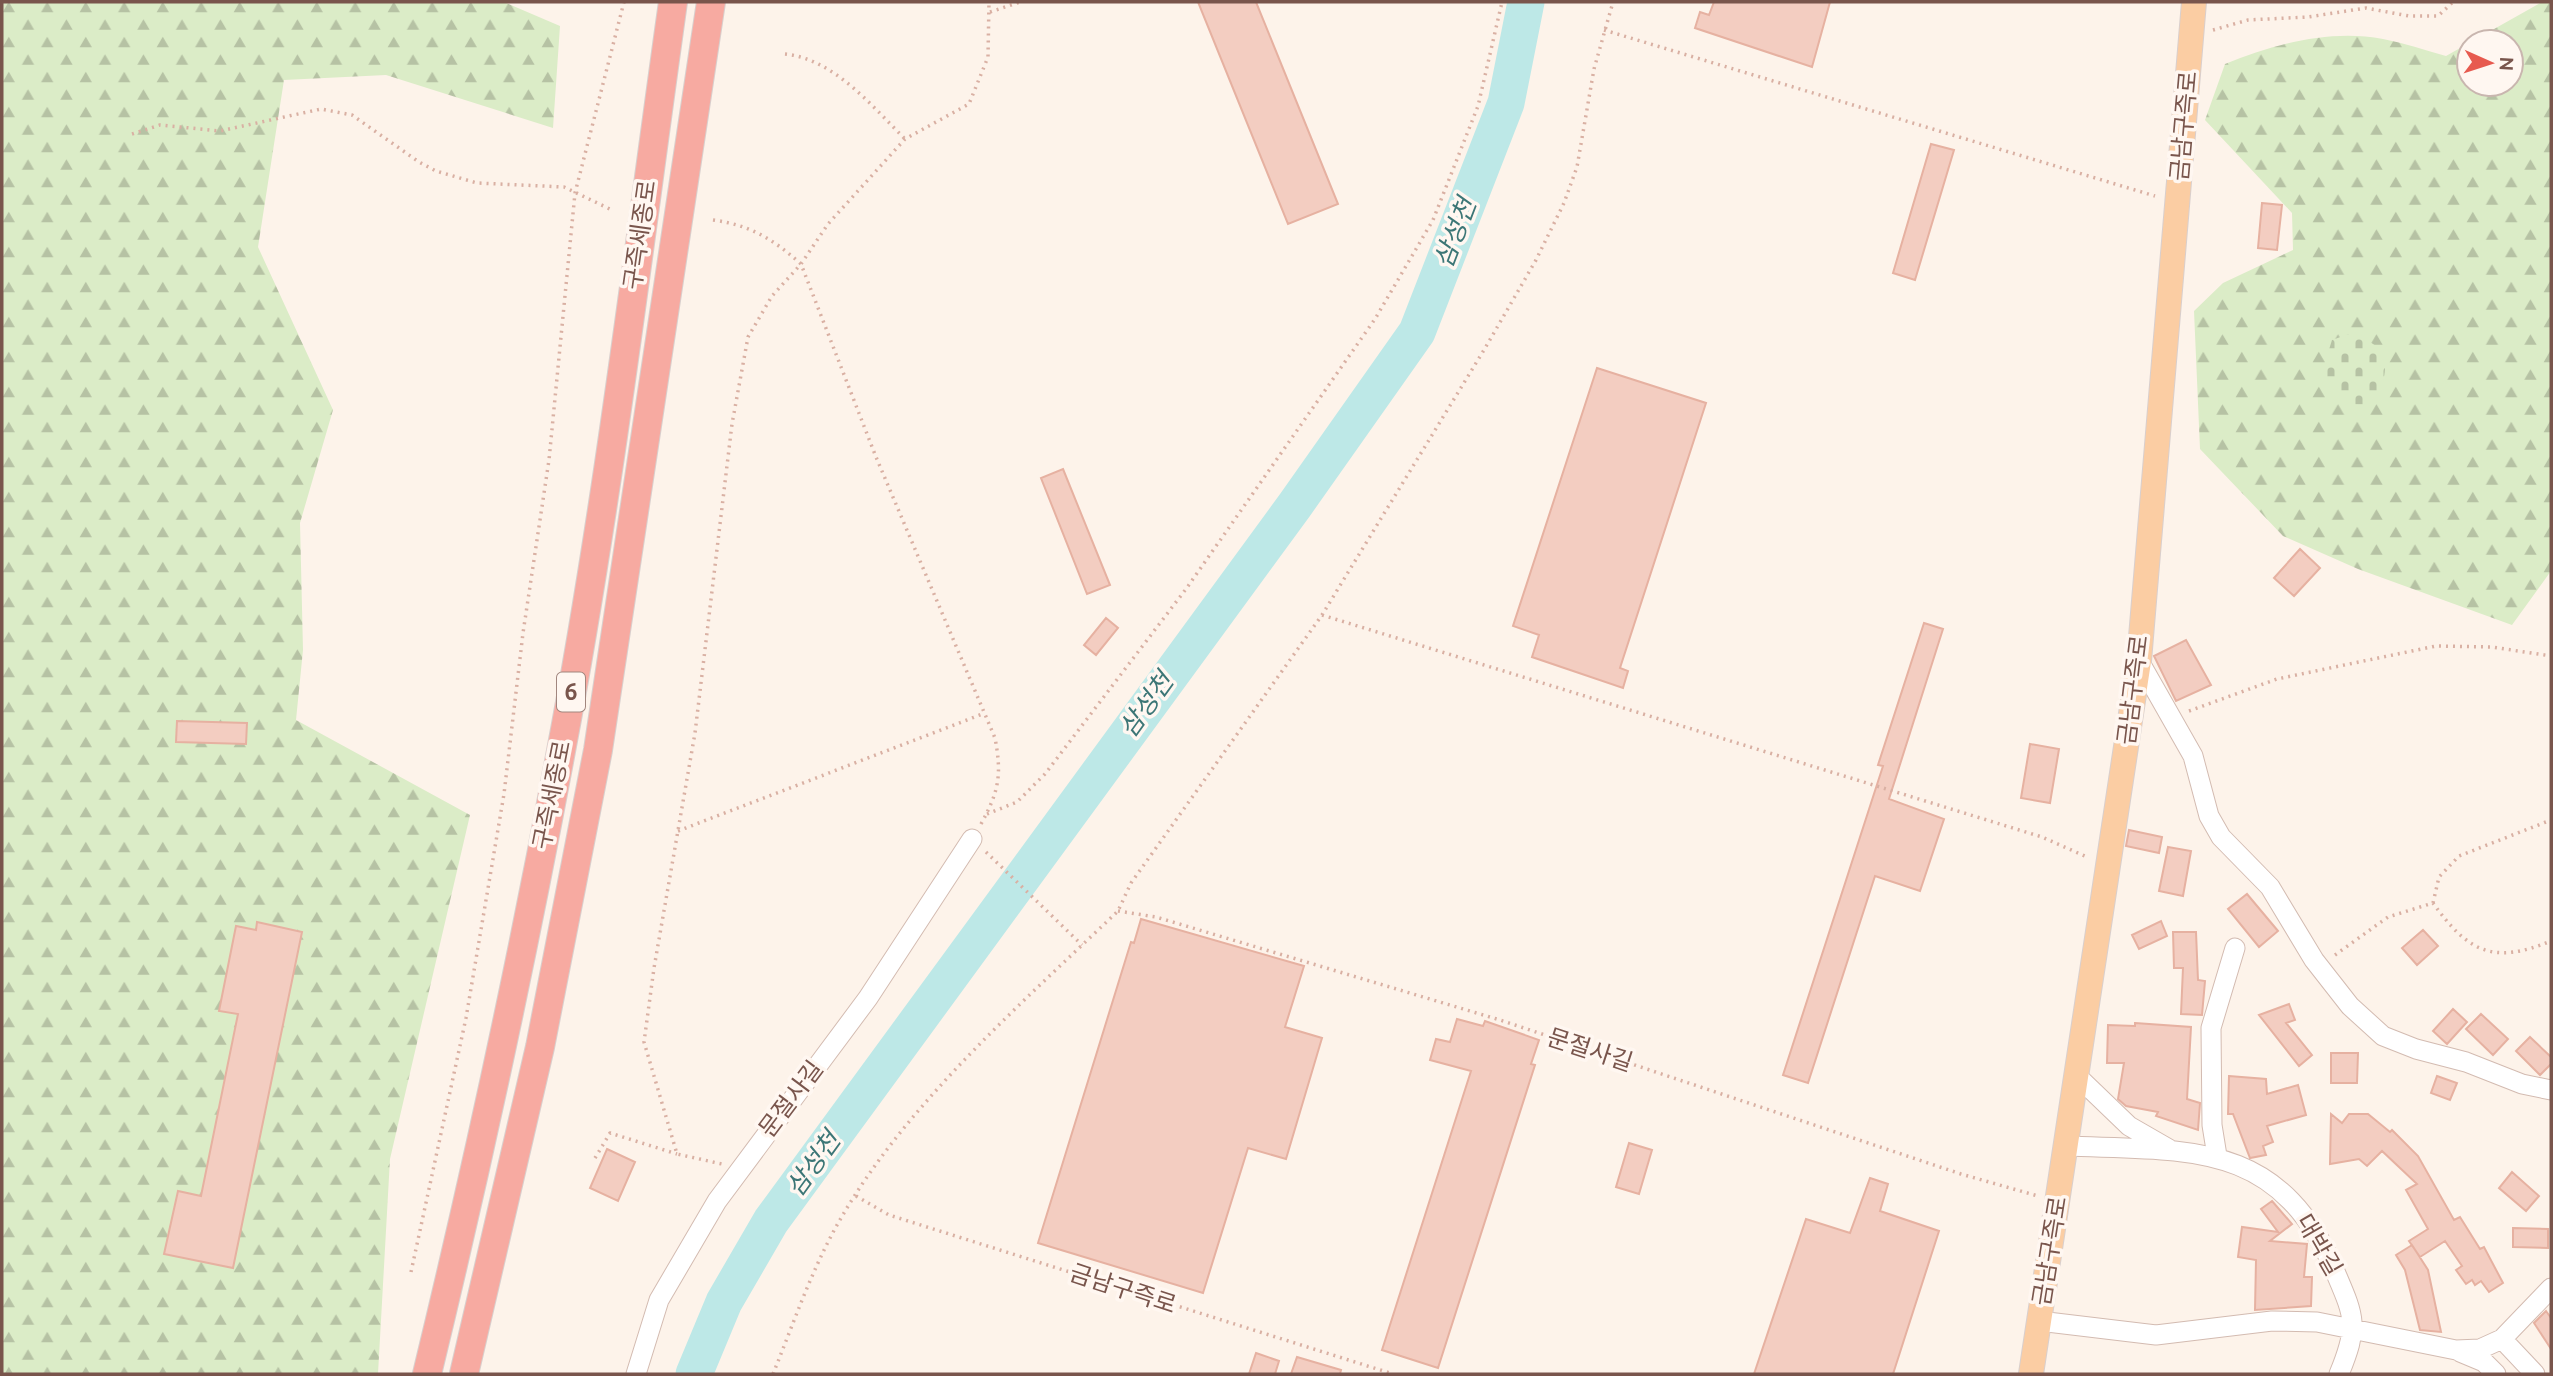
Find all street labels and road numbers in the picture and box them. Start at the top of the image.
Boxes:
street label: 금남구즉로 [2165,70,2202,182]
street label: 구즉세종로 [618,178,661,291]
street label: 금남구즉로 [2112,634,2153,746]
road number: 6 [557,672,585,712]
street label: 구즉세종로 [528,738,575,852]
street label: 문절사길 [1544,1023,1636,1076]
street label: 문절사길 [753,1055,828,1142]
street label: 금남구즉로 [2028,1194,2071,1308]
street label: 대박길 [2291,1209,2348,1280]
street label: 금남구즉로 [1066,1259,1180,1318]

